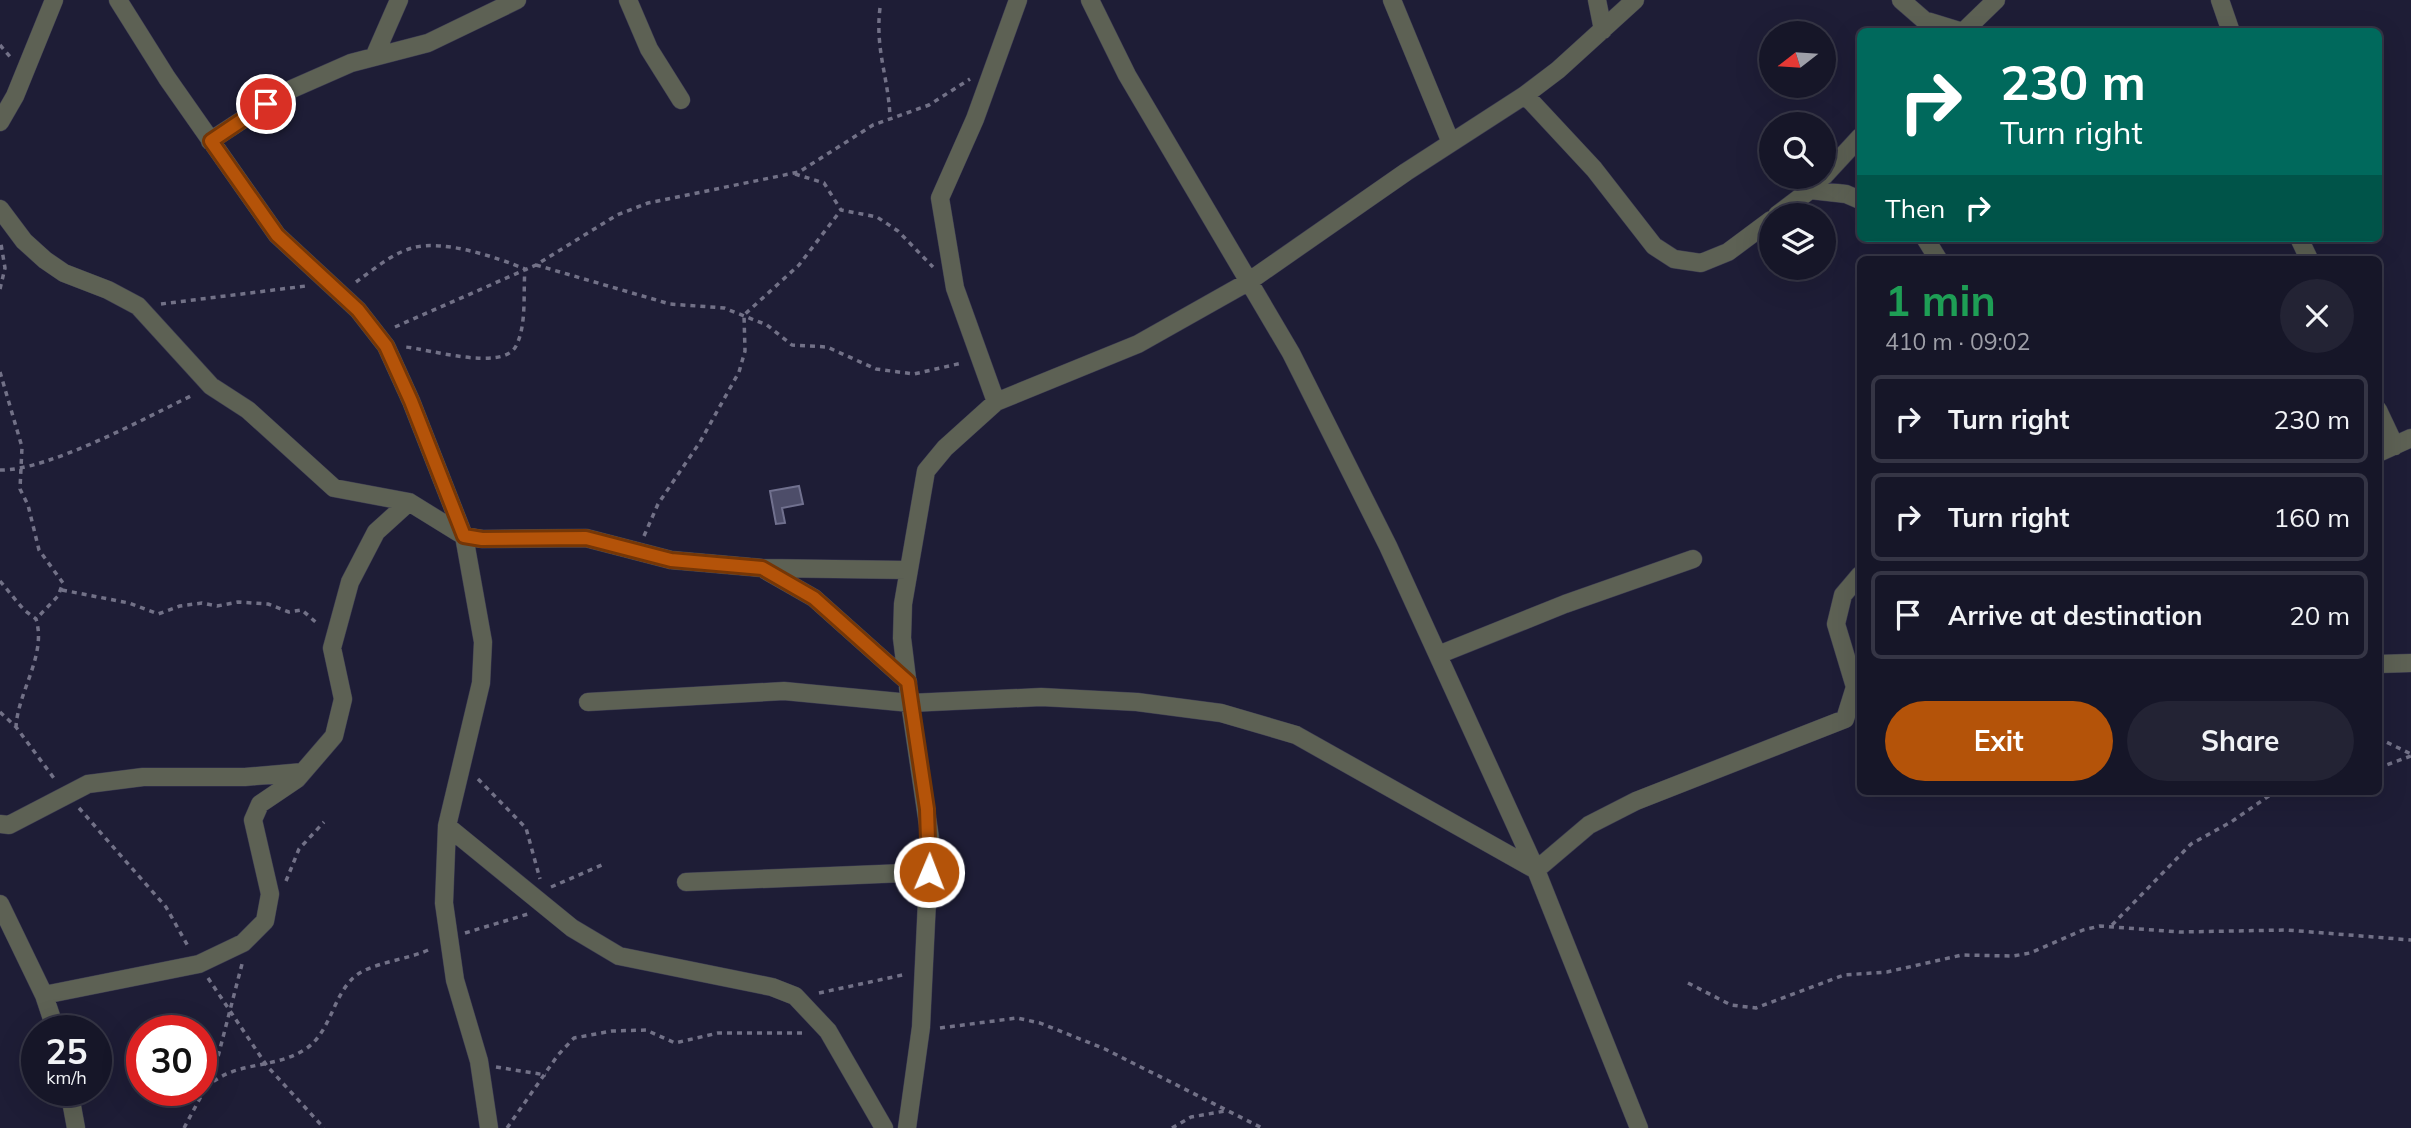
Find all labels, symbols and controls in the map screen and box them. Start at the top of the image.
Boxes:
north arrow [1759,21,1836,98]
map controls [1759,21,1836,280]
text: 230 m [2000,51,2146,112]
icon: right [1885,56,1976,147]
pin [236,74,296,134]
icon: arrive [247,85,285,123]
button: search [1759,112,1836,189]
text: Turn right [2000,112,2143,152]
icon: right [1959,189,1997,227]
text: Then [1885,192,1945,225]
button: layers [1759,203,1836,280]
text: 1 min [1885,274,1996,327]
button: close [2280,279,2354,353]
text: 410 m · 09:02 [1885,327,2030,356]
icon: right [1889,400,1927,438]
text: Turn right [1948,403,2069,436]
text: 230 m [2274,403,2350,436]
icon: right [1889,498,1927,536]
text: Turn right [1948,501,2069,534]
text: 160 m [2274,501,2350,534]
icon: arrive [1889,596,1927,634]
text: Arrive at destination [1948,599,2203,632]
text: 20 m [2289,599,2350,632]
button: Exit [1885,701,2113,781]
button: Share [2127,701,2354,781]
position arrow [892,835,966,909]
speed limit sign: 30 [126,1015,217,1106]
text: 25 [45,1029,88,1073]
text: km/h [46,1066,87,1089]

